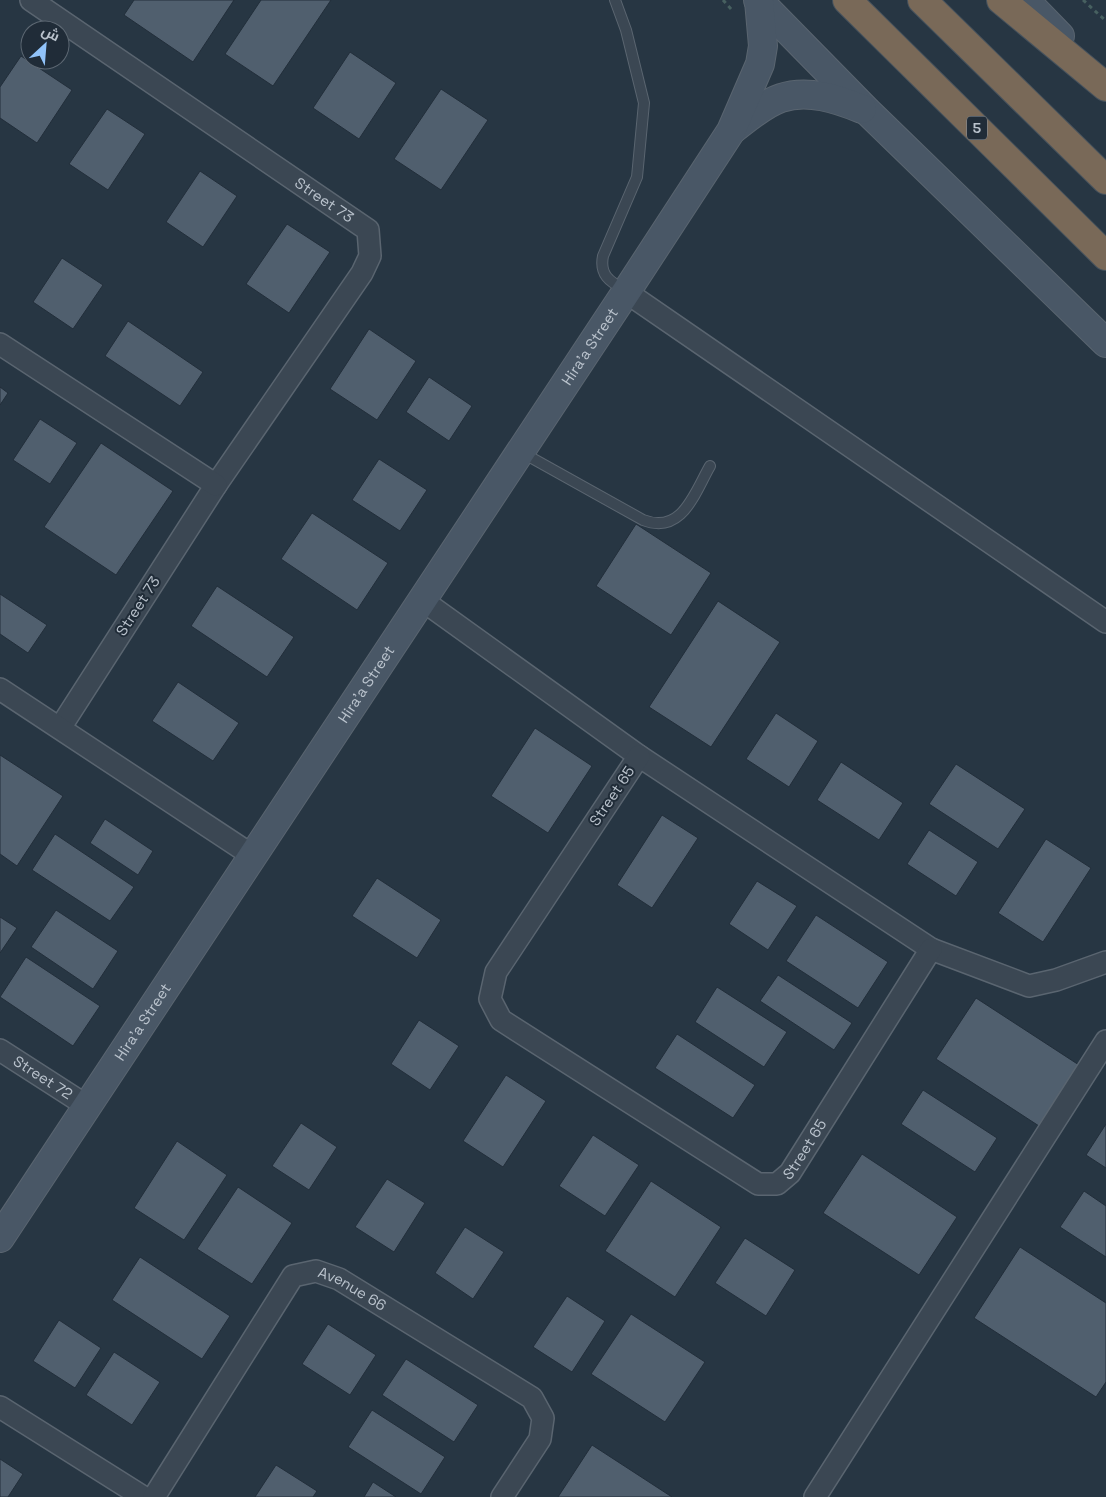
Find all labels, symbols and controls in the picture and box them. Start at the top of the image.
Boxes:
north arrow [20,20,70,70]
text: ش [39,21,63,45]
road number: 5 [967,116,987,140]
street label: Street 73 [291,173,358,227]
street label: Hira'a Street [557,304,622,389]
street label: Street 73 [111,572,164,639]
street label: Hira'a Street [334,642,399,726]
street label: Street 65 [585,762,638,829]
street label: Hira'a Street [110,979,175,1064]
street label: Street 72 [10,1051,77,1103]
street label: Street 65 [779,1115,830,1184]
street label: Avenue 66 [316,1262,390,1315]

